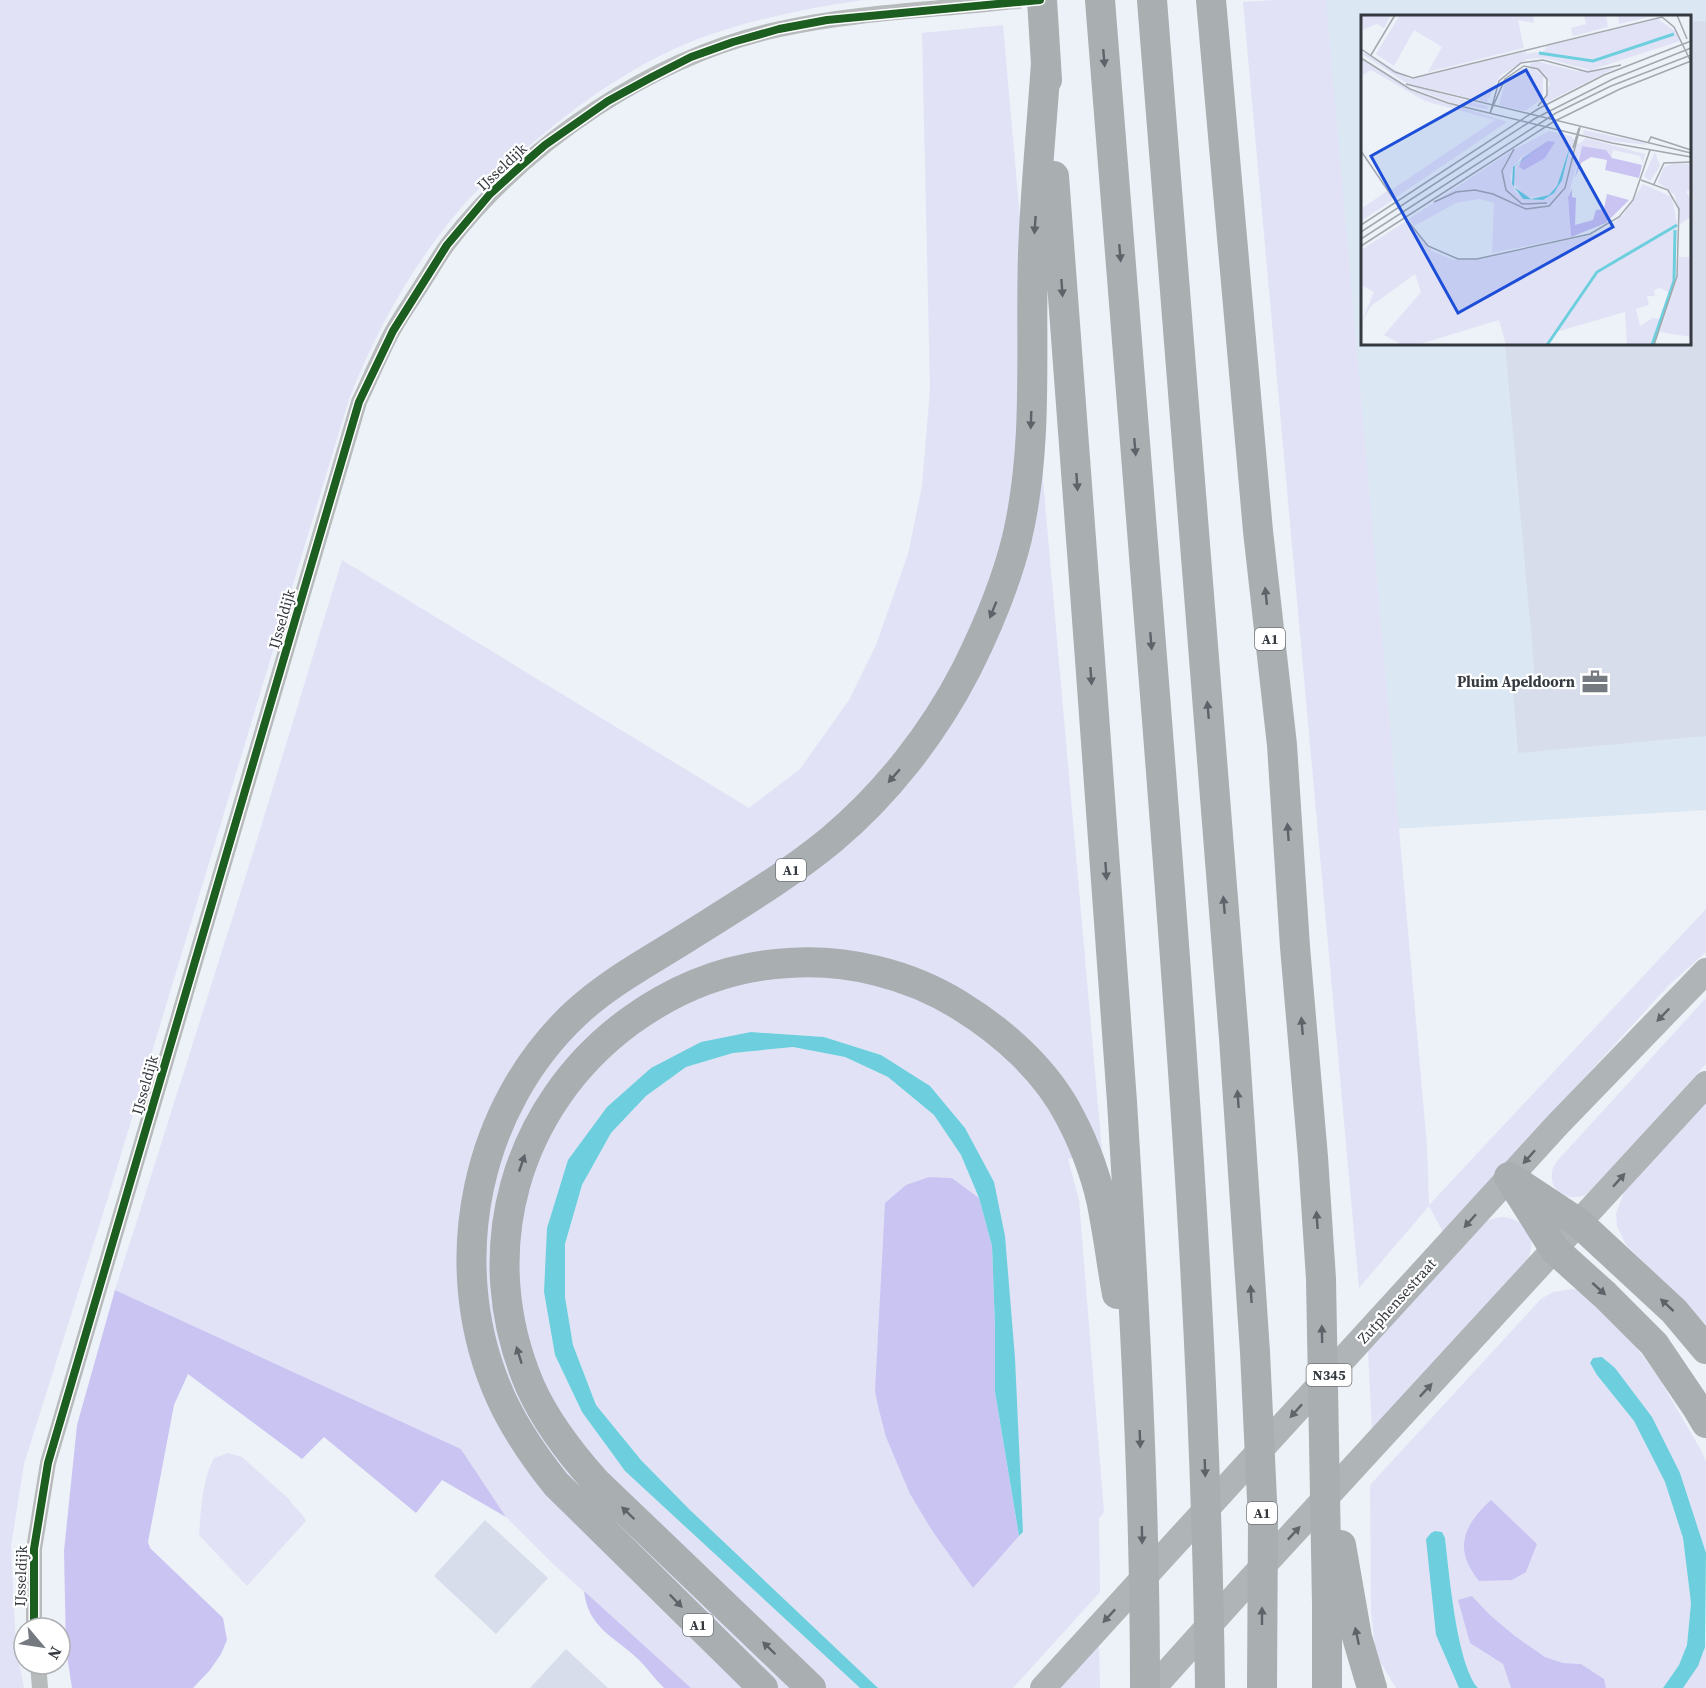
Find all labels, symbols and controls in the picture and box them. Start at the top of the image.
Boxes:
inset map [1361,15,1691,345]
one-way arrow [1099,49,1109,68]
street label: IJsseldijk [472,138,532,195]
one-way arrow [1030,215,1040,234]
one-way arrow [1115,243,1125,262]
one-way arrow [1057,278,1067,297]
one-way arrow [1027,410,1036,429]
one-way arrow [1130,438,1140,457]
one-way arrow [1072,472,1082,491]
street label: IJsseldijk [263,586,300,651]
one-way arrow [1261,586,1271,605]
one-way arrow [988,601,998,619]
road number: A1 [1255,628,1285,650]
one-way arrow [1146,632,1156,651]
one-way arrow [1087,667,1096,686]
office icon: Pluim Apeldoorn [1580,667,1610,697]
place label: Pluim Apeldoorn [1457,671,1575,692]
one-way arrow [1203,701,1213,720]
one-way arrow [887,768,900,784]
one-way arrow [1283,822,1292,841]
road number: A1 [776,859,806,881]
one-way arrow [1101,861,1110,880]
one-way arrow [1219,895,1228,914]
one-way arrow [1656,1008,1670,1023]
one-way arrow [1297,1017,1307,1036]
street label: IJsseldijk [126,1052,163,1117]
one-way arrow [1233,1090,1243,1109]
one-way arrow [1522,1149,1536,1163]
one-way arrow [518,1154,528,1172]
one-way arrow [1612,1172,1626,1187]
one-way arrow [1312,1211,1322,1230]
one-way arrow [1463,1213,1477,1228]
street label: Zutphensestraat [1353,1253,1441,1348]
one-way arrow [1591,1282,1606,1296]
one-way arrow [1246,1284,1256,1303]
one-way arrow [1660,1299,1675,1312]
one-way arrow [1317,1325,1327,1344]
one-way arrow [514,1346,523,1364]
road number: N345 [1306,1364,1352,1386]
one-way arrow [1419,1382,1433,1397]
one-way arrow [1289,1404,1303,1419]
one-way arrow [1135,1430,1144,1449]
one-way arrow [1200,1458,1210,1477]
road number: A1 [1247,1502,1277,1524]
one-way arrow [621,1507,636,1520]
one-way arrow [1138,1525,1147,1544]
one-way arrow [1287,1526,1300,1541]
street label: IJsseldijk [9,1544,32,1607]
one-way arrow [668,1594,682,1608]
one-way arrow [1257,1607,1267,1626]
one-way arrow [1103,1608,1116,1623]
road number: A1 [683,1614,713,1636]
north arrow [12,1616,72,1676]
one-way arrow [1352,1626,1361,1645]
one-way arrow [762,1641,776,1655]
text: N [43,1643,68,1664]

